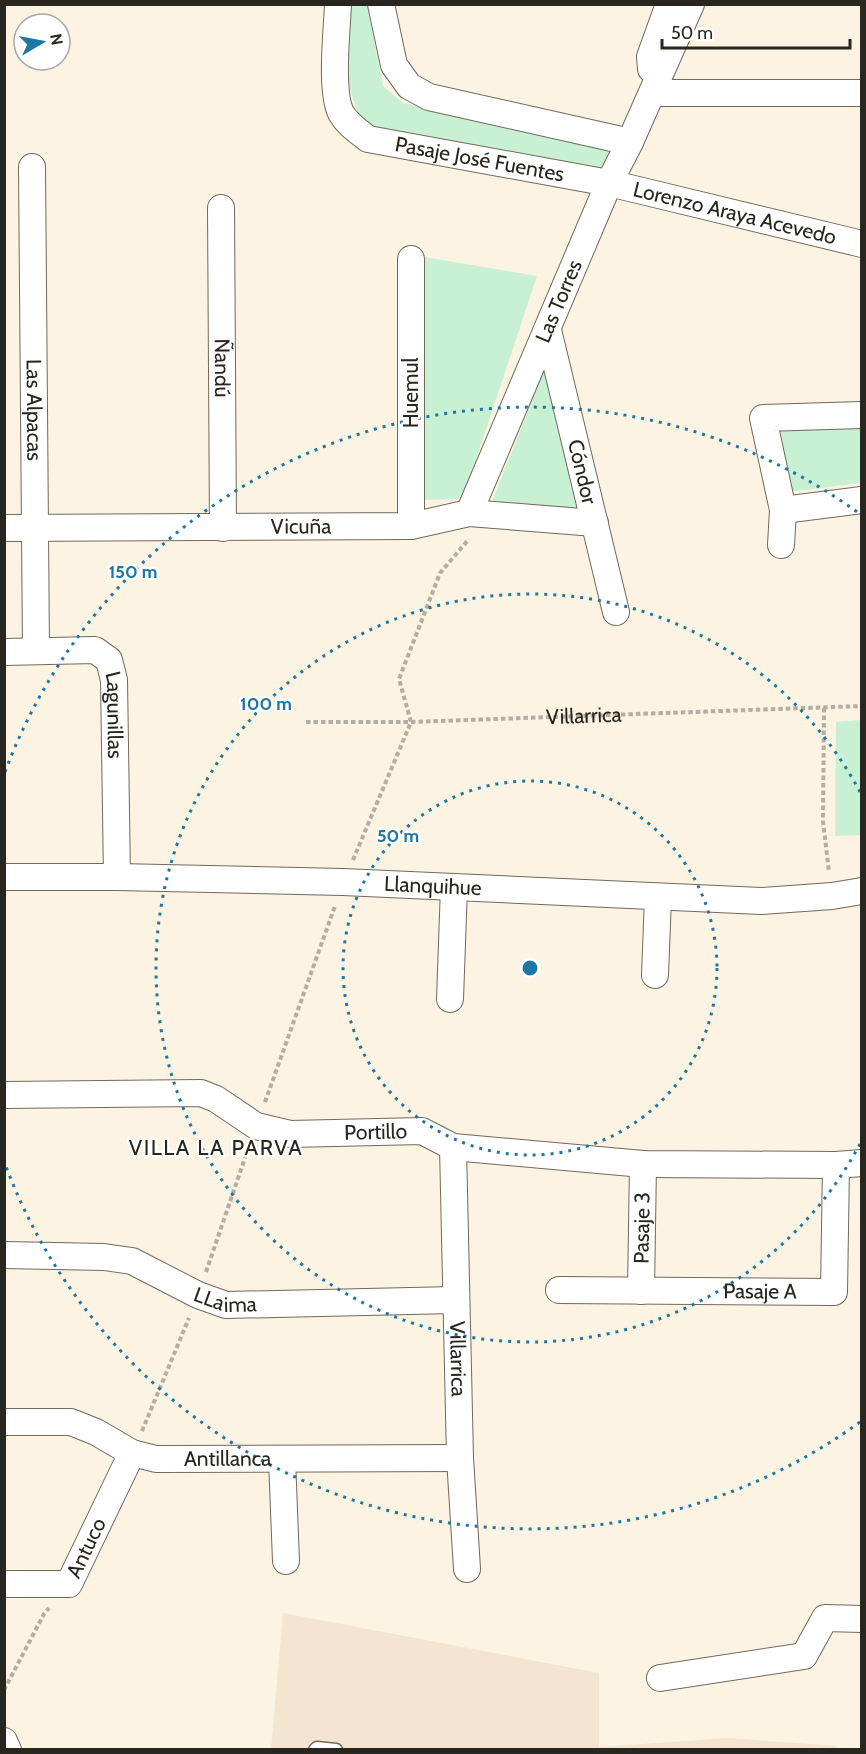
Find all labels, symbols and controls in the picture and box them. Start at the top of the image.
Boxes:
north arrow [12,12,72,72]
scale bar [662,12,850,50]
text: 50 m [671,22,713,44]
text: N [46,32,67,47]
street label: Pasaje José Fuentes [393,131,567,187]
street label: Lorenzo Araya Acevedo [631,176,839,249]
street label: Las Torres [530,256,587,346]
street label: Ñandú [210,338,236,398]
street label: Huemul [398,358,423,428]
street label: Las Alpacas [22,359,47,461]
street label: Cóndor [563,437,603,507]
street label: Vicuña [271,513,331,539]
text: 150 m [109,561,157,583]
street label: Lagunillas [100,669,128,759]
text: 100 m [240,693,292,715]
street label: Villarrica [546,702,622,729]
text: 50 m [377,825,419,847]
street label: Llanquihue [384,871,482,900]
centre of rings [520,958,540,978]
street label: Portillo [344,1118,407,1145]
district label: VILLA LA PARVA [129,1134,303,1161]
street label: Pasaje 3 [628,1192,655,1264]
street label: Pasaje A [723,1278,797,1305]
street label: LLaima [191,1282,257,1317]
street label: Villarrica [445,1321,472,1397]
street label: Antillanca [184,1446,271,1471]
street label: Antuco [61,1514,111,1582]

